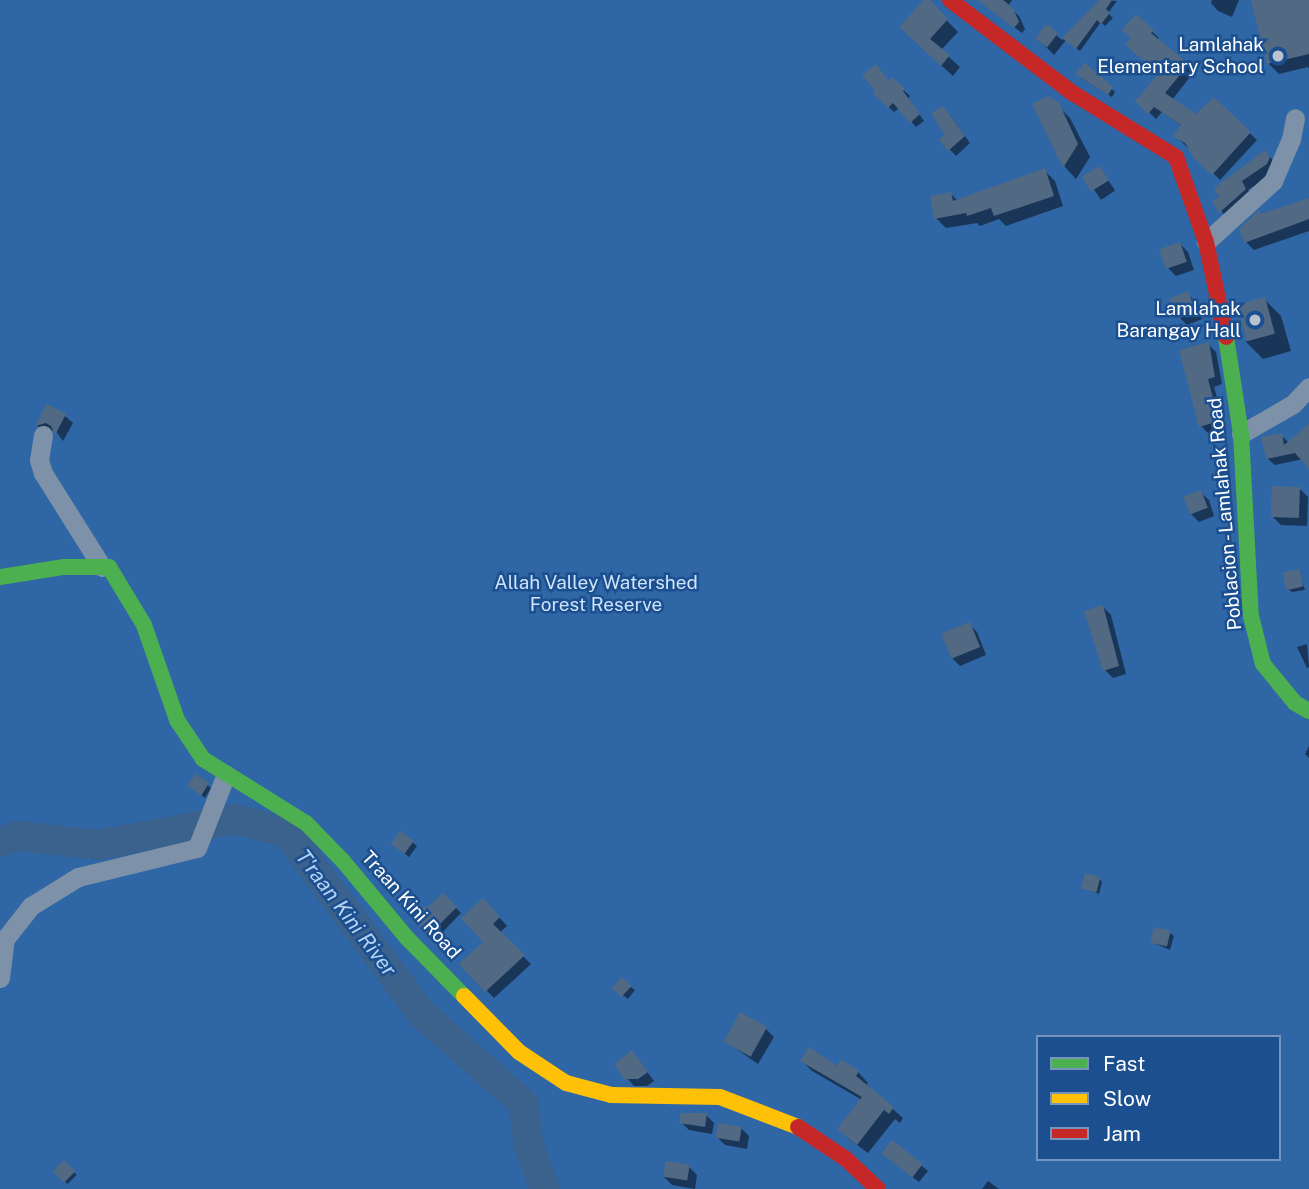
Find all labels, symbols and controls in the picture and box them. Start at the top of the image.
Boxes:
place label: Lamlahak Elementary School [1097,34,1264,78]
marker: Lamlahak Elementary School [1270,48,1286,64]
place label: Lamlahak Barangay Hall [1116,298,1241,342]
marker: Lamlahak Barangay Hall [1247,312,1263,328]
street label: Poblacion - Lamlahak Road [1203,394,1247,634]
park label: Allah Valley Watershed Forest Reserve [494,572,698,616]
water label: T'raan Kini River [290,845,402,981]
street label: Traan Kini Road [357,846,465,964]
legend [1036,1035,1281,1161]
text: Fast [1103,1051,1145,1076]
text: Slow [1103,1086,1151,1111]
text: Jam [1103,1121,1141,1146]

